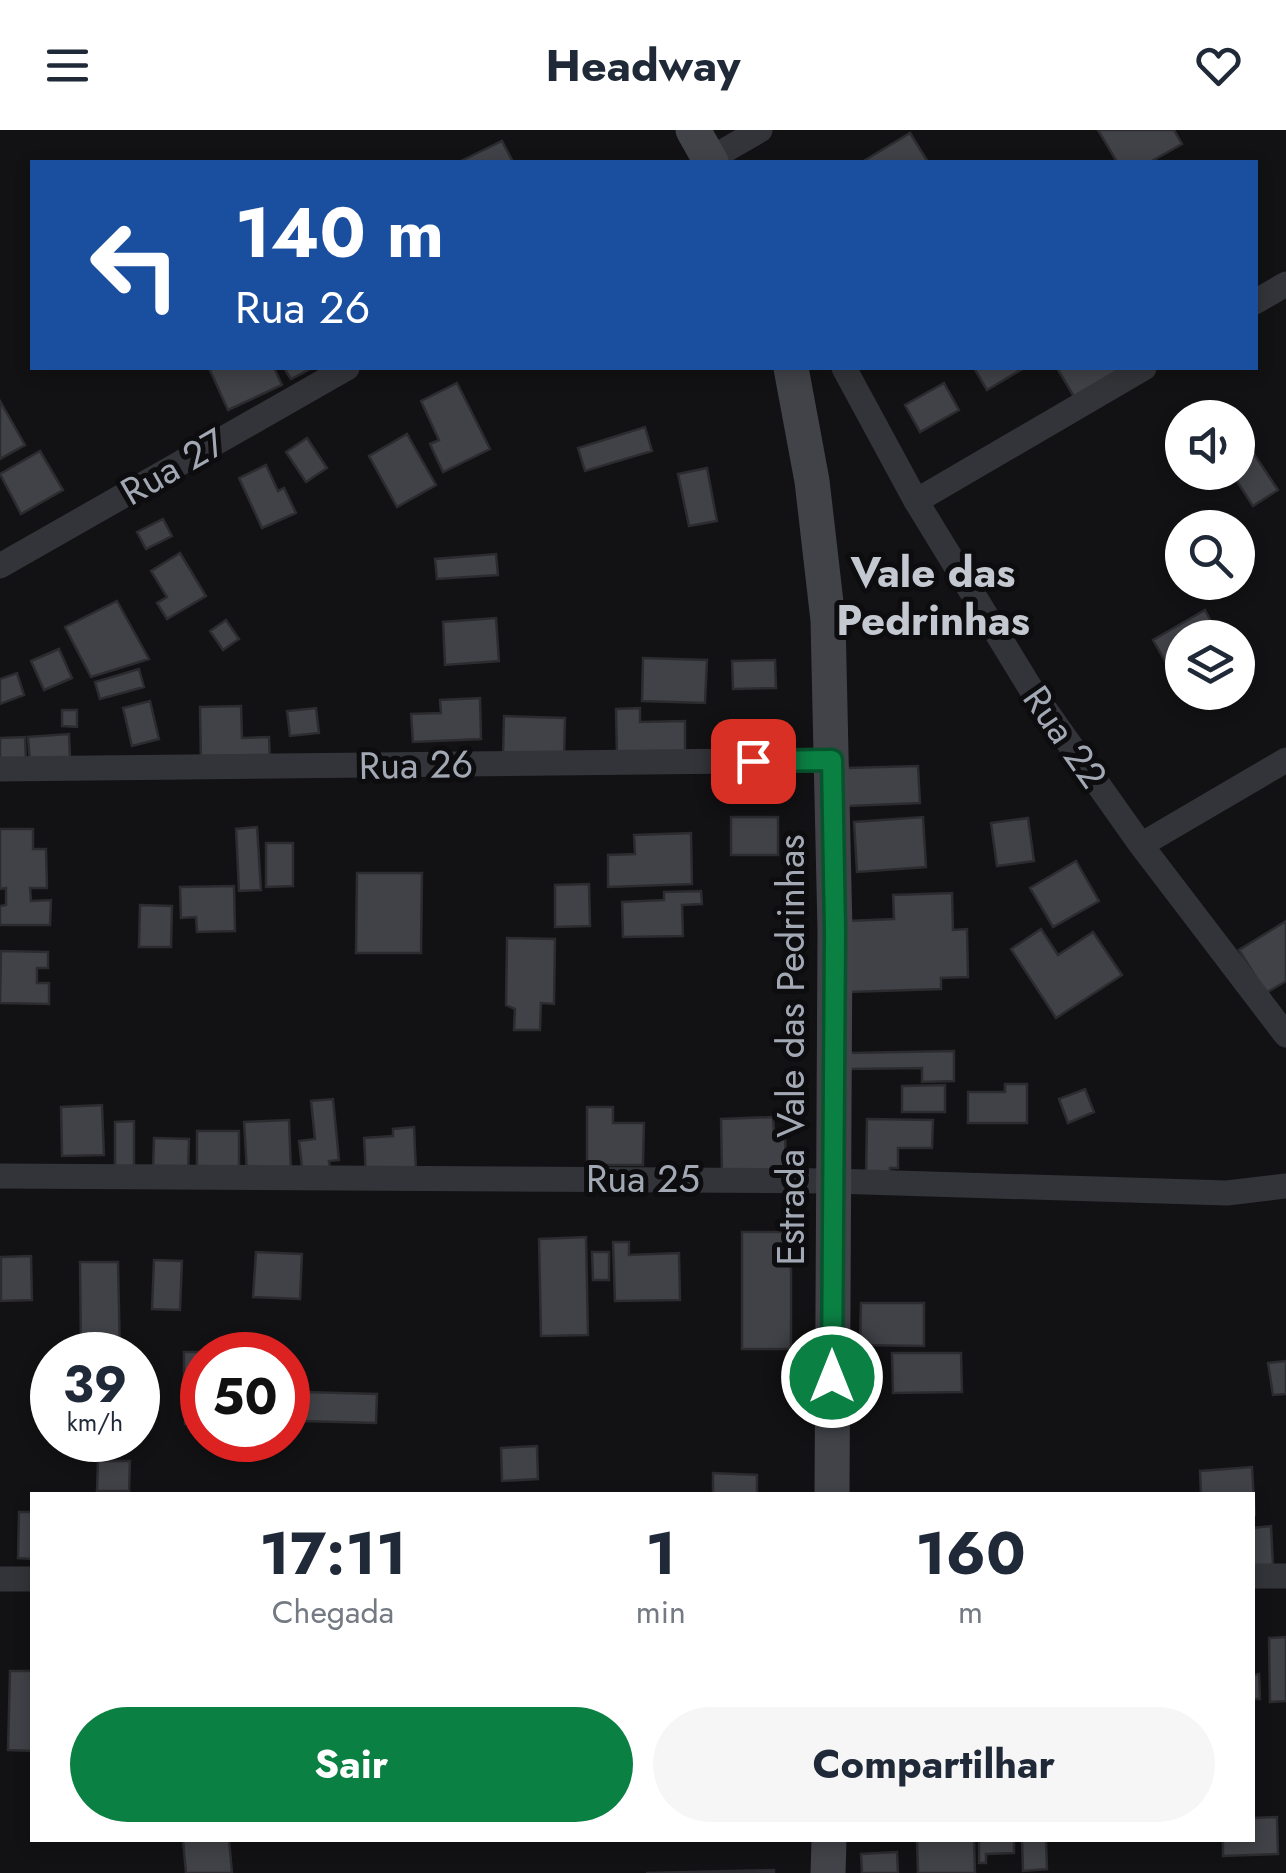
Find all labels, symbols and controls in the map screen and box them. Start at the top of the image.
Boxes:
text: Headway [546,33,740,98]
icon: menu [40,38,95,93]
icon: heart [1191,38,1246,93]
text: 140 m [235,182,444,283]
icon: left [70,200,200,330]
text: Rua 26 [235,275,371,340]
map controls [1165,400,1255,710]
button: sound [1165,400,1255,490]
street label: Rua 27 [110,415,235,519]
button: search [1165,510,1255,600]
district label: Vale das Pedrinhas [836,542,1030,651]
button: layers [1165,620,1255,710]
street label: Rua 22 [1010,674,1121,799]
pin [711,719,796,804]
icon: arrive [726,734,781,789]
street label: Rua 26 [358,736,474,793]
street label: Estrada Vale das Pedrinhas [763,834,818,1266]
street label: Rua 25 [586,1151,700,1206]
position arrow [780,1325,884,1429]
speed limit sign: 50 [180,1332,310,1462]
text: 39 [63,1348,127,1421]
text: km/h [67,1404,123,1440]
text: 17:11 [259,1510,406,1597]
text: 1 [646,1510,676,1597]
text: 160 [915,1510,1026,1597]
text: Chegada [272,1589,394,1635]
text: min [636,1589,686,1635]
text: m [958,1589,983,1635]
button: Sair [70,1707,633,1822]
button: Compartilhar [653,1707,1215,1822]

